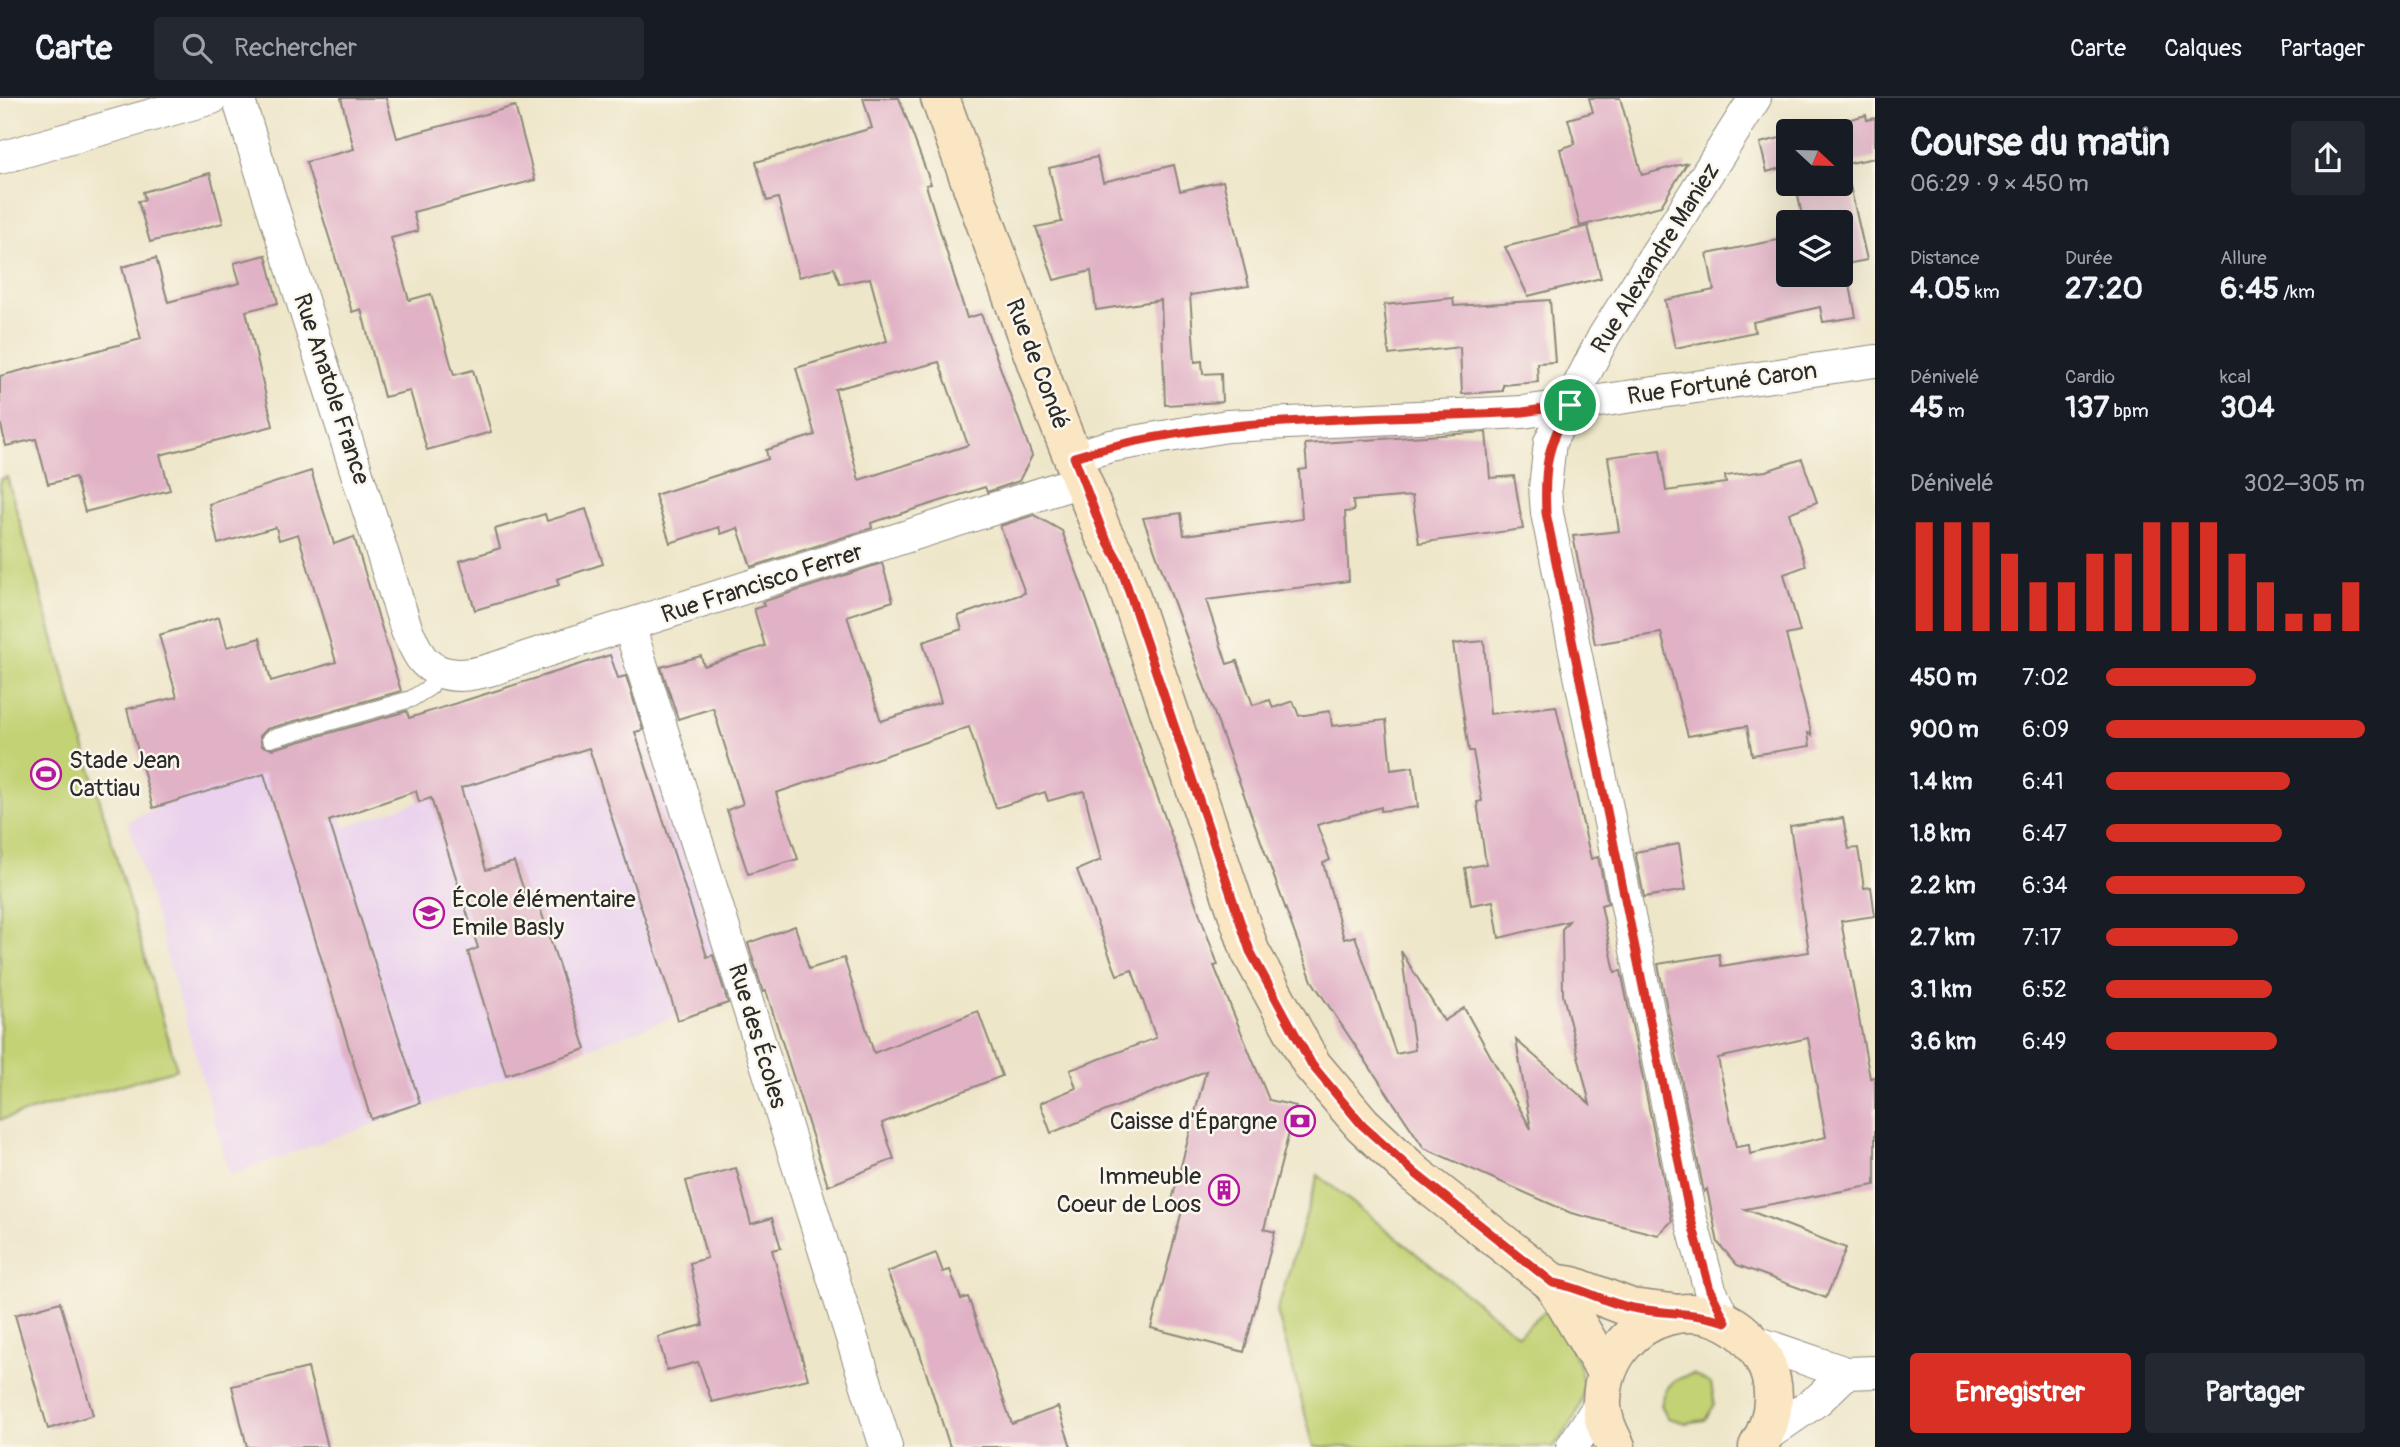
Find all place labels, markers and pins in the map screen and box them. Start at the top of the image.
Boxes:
pin [1540,375,1600,435]
place label: Stade Jean Cattiau [69,746,180,803]
sports icon: Stade Jean Cattiau [29,757,63,791]
place label: École élémentaire Emile Basly [452,885,636,942]
school or university icon: École élémentaire Emile Basly [412,896,446,930]
bank icon: Caisse d'Épargne [1283,1104,1317,1138]
place label: Caisse d'Épargne [1110,1107,1277,1136]
place label: Immeuble Coeur de Loos [1057,1162,1201,1219]
building icon: Immeuble Coeur de Loos [1207,1173,1241,1207]

